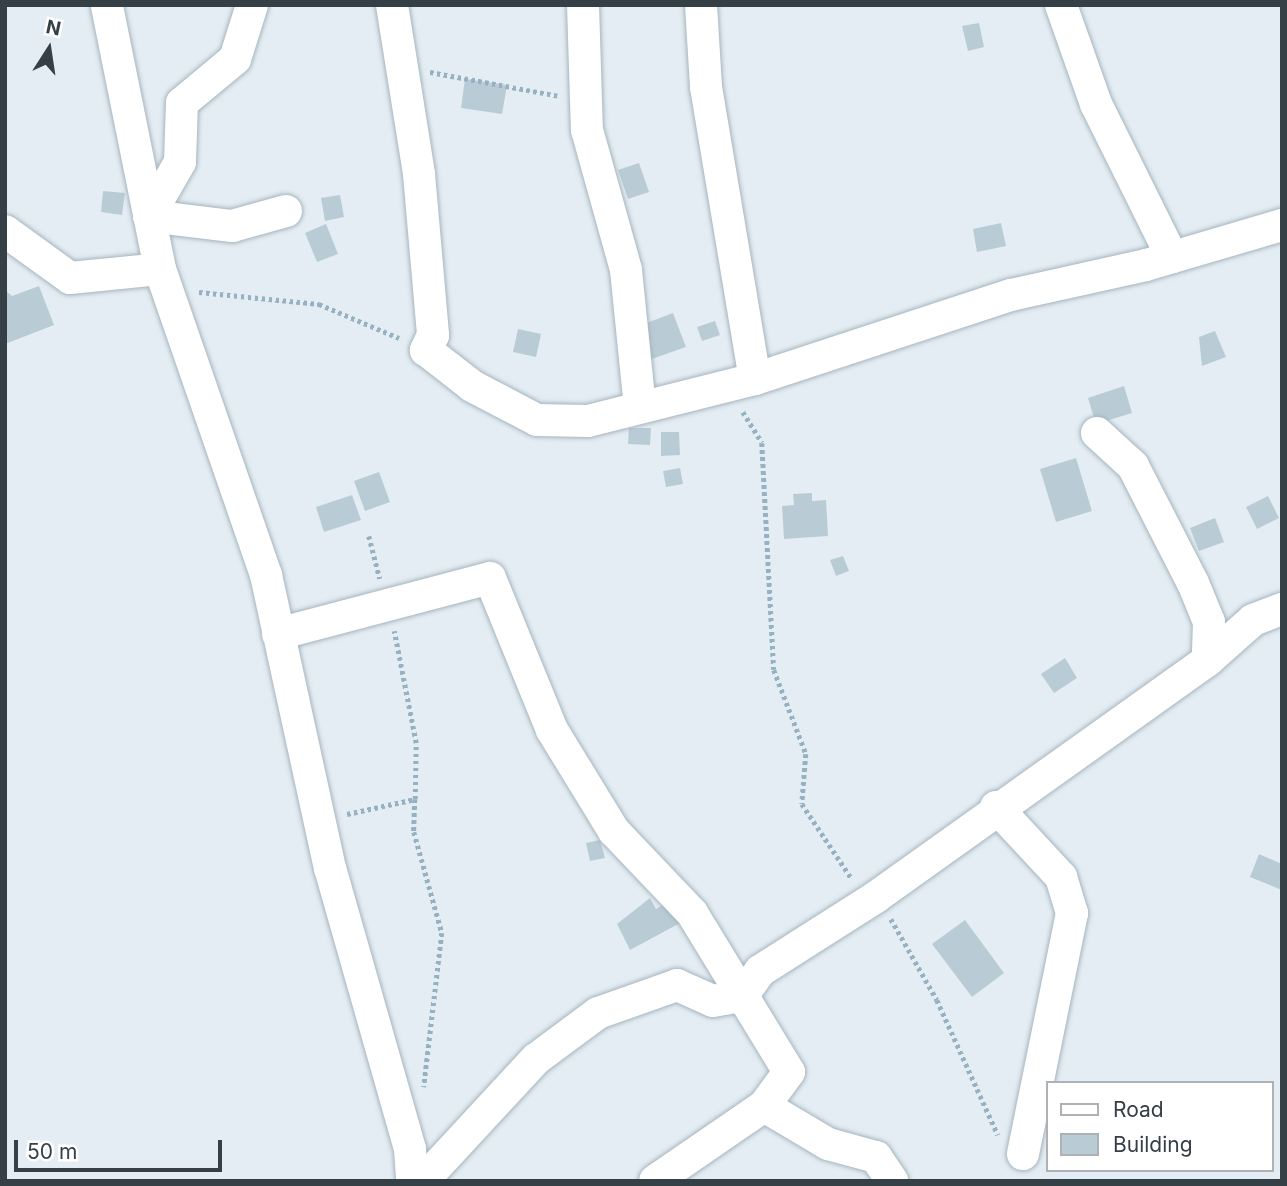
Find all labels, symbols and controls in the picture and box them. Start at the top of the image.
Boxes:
north arrow [14,14,84,84]
text: N [44,15,63,41]
legend [1046,1081,1273,1172]
text: Road [1113,1097,1164,1122]
scale bar [18,1126,226,1170]
text: Building [1113,1132,1193,1157]
text: 50 m [27,1139,77,1164]

